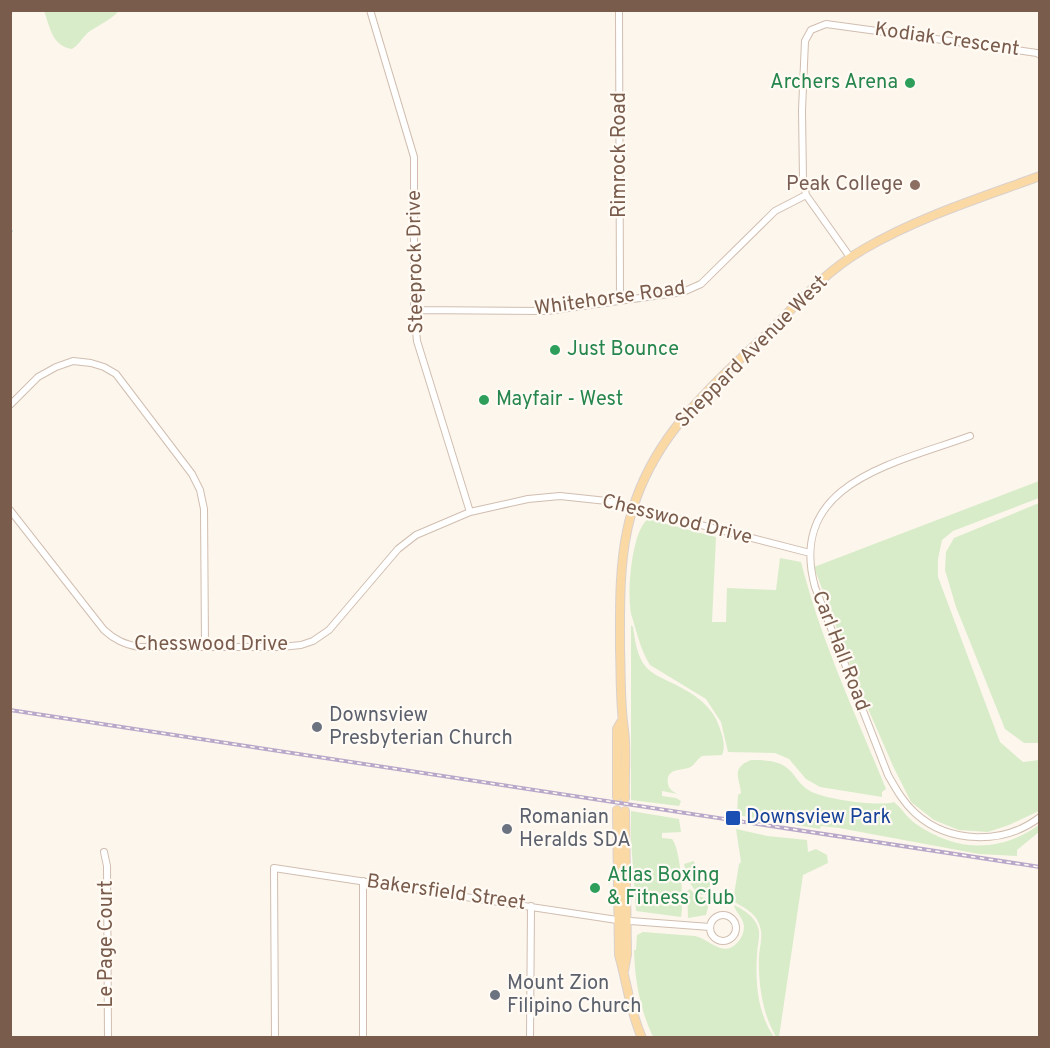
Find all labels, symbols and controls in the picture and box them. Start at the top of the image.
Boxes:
street label: Kodiak Crescent [873,17,1021,63]
place label: Archers Arena [770,70,898,96]
marker: Archers Arena [903,76,917,90]
street label: Rimrock Road [607,92,633,218]
place label: Peak College [786,172,903,198]
marker: Peak College [908,178,922,192]
street label: Steeprock Drive [402,190,430,334]
street label: Sheppard Avenue West [670,270,834,434]
street label: Whitehorse Road [533,276,687,322]
place label: Just Bounce [567,337,679,363]
marker: Just Bounce [548,343,562,357]
place label: Mayfair - West [496,387,623,413]
marker: Mayfair - West [477,393,491,407]
street label: Chesswood Drive [599,489,755,551]
street label: Carl Hall Road [805,587,875,715]
street label: Chesswood Drive [134,632,288,658]
place label: Downsview Presbyterian Church [329,703,513,752]
marker: Downsview Presbyterian Church [310,720,324,734]
place label: Romanian Heralds SDA [519,805,631,854]
place label: Downsview Park [746,805,891,831]
marker: Downsview Park [724,809,742,827]
marker: Romanian Heralds SDA [500,822,514,836]
place label: Atlas Boxing & Fitness Club [607,863,735,912]
street label: Bakersfield Street [365,869,527,917]
street label: Le Page Court [94,880,120,1008]
marker: Atlas Boxing & Fitness Club [588,881,602,895]
place label: Mount Zion Filipino Church [507,971,642,1020]
marker: Mount Zion Filipino Church [488,988,502,1002]

